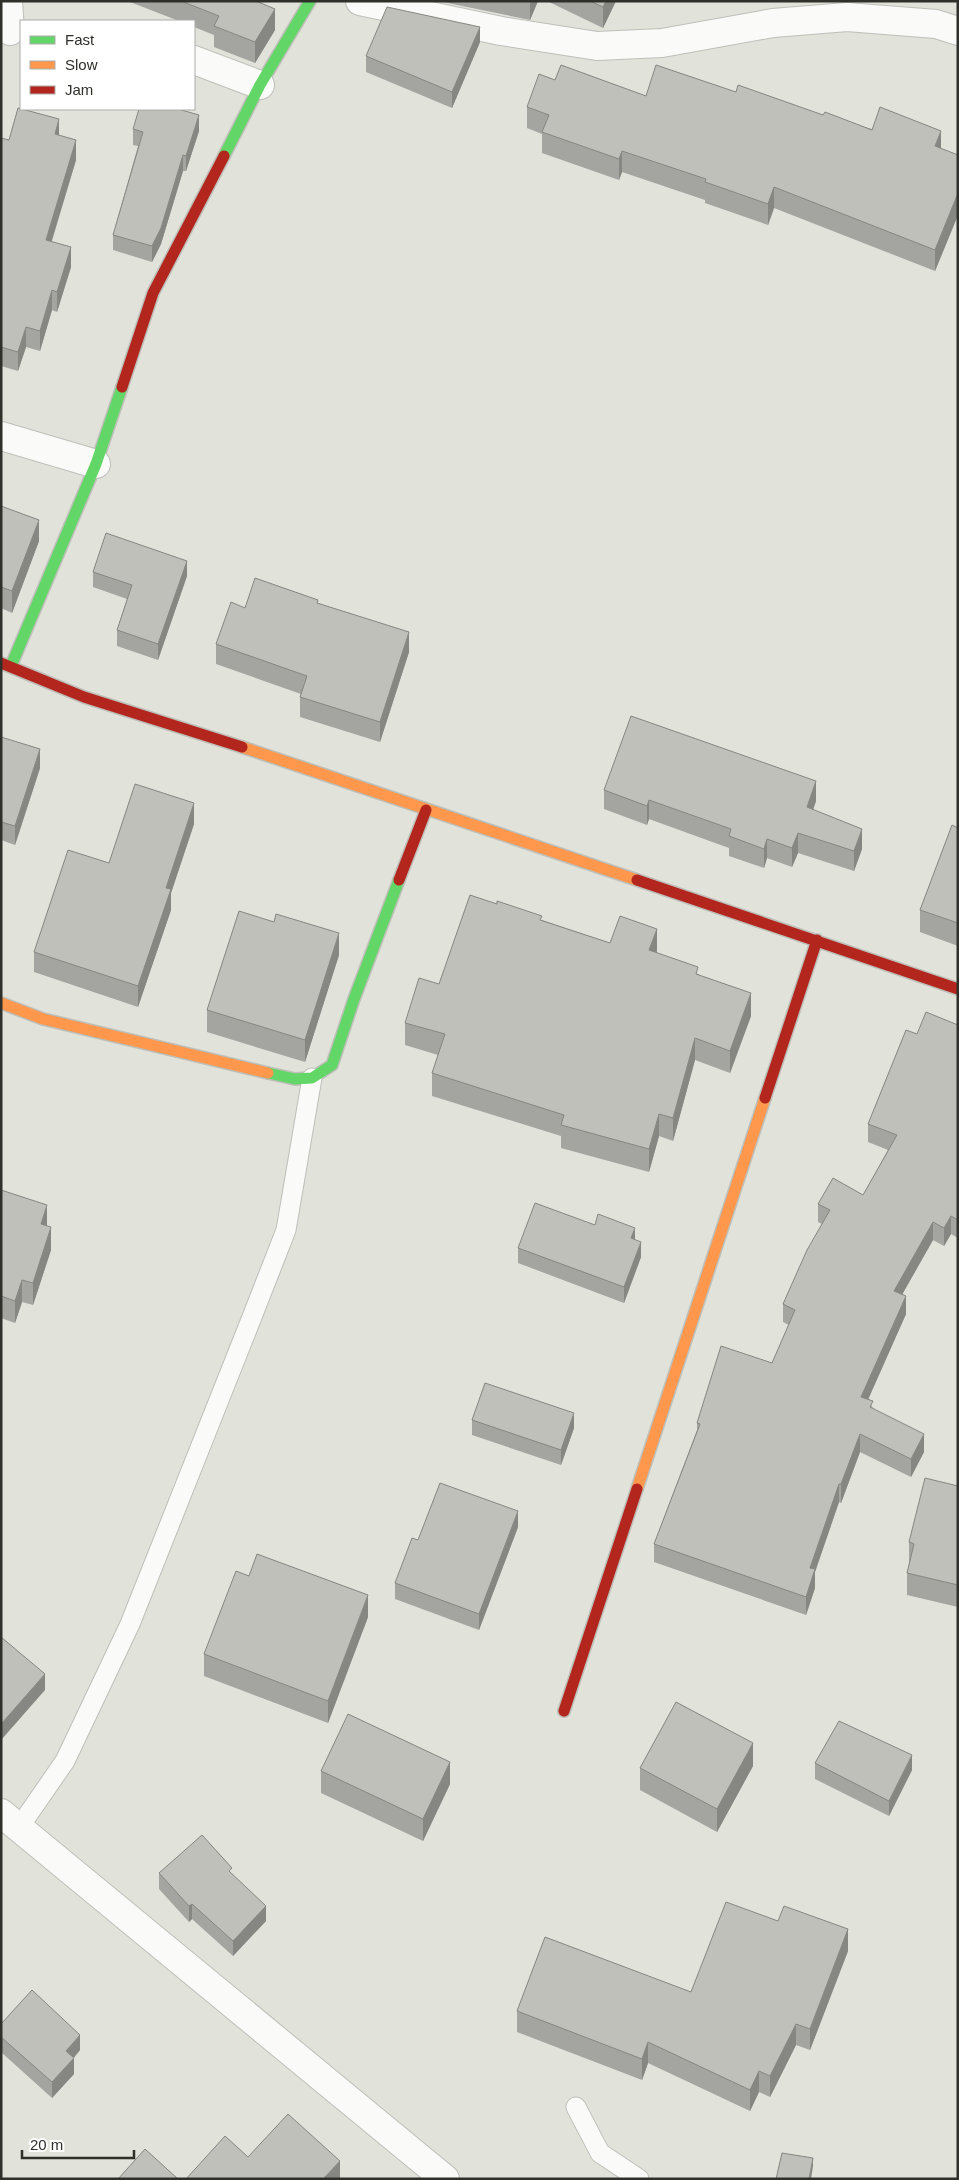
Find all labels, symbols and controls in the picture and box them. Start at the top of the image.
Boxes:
legend [20,20,195,110]
text: Fast [65,31,95,48]
text: Slow [65,56,98,73]
text: Jam [65,81,93,98]
scale bar [22,2128,135,2160]
text: 20 m [30,2136,63,2153]

